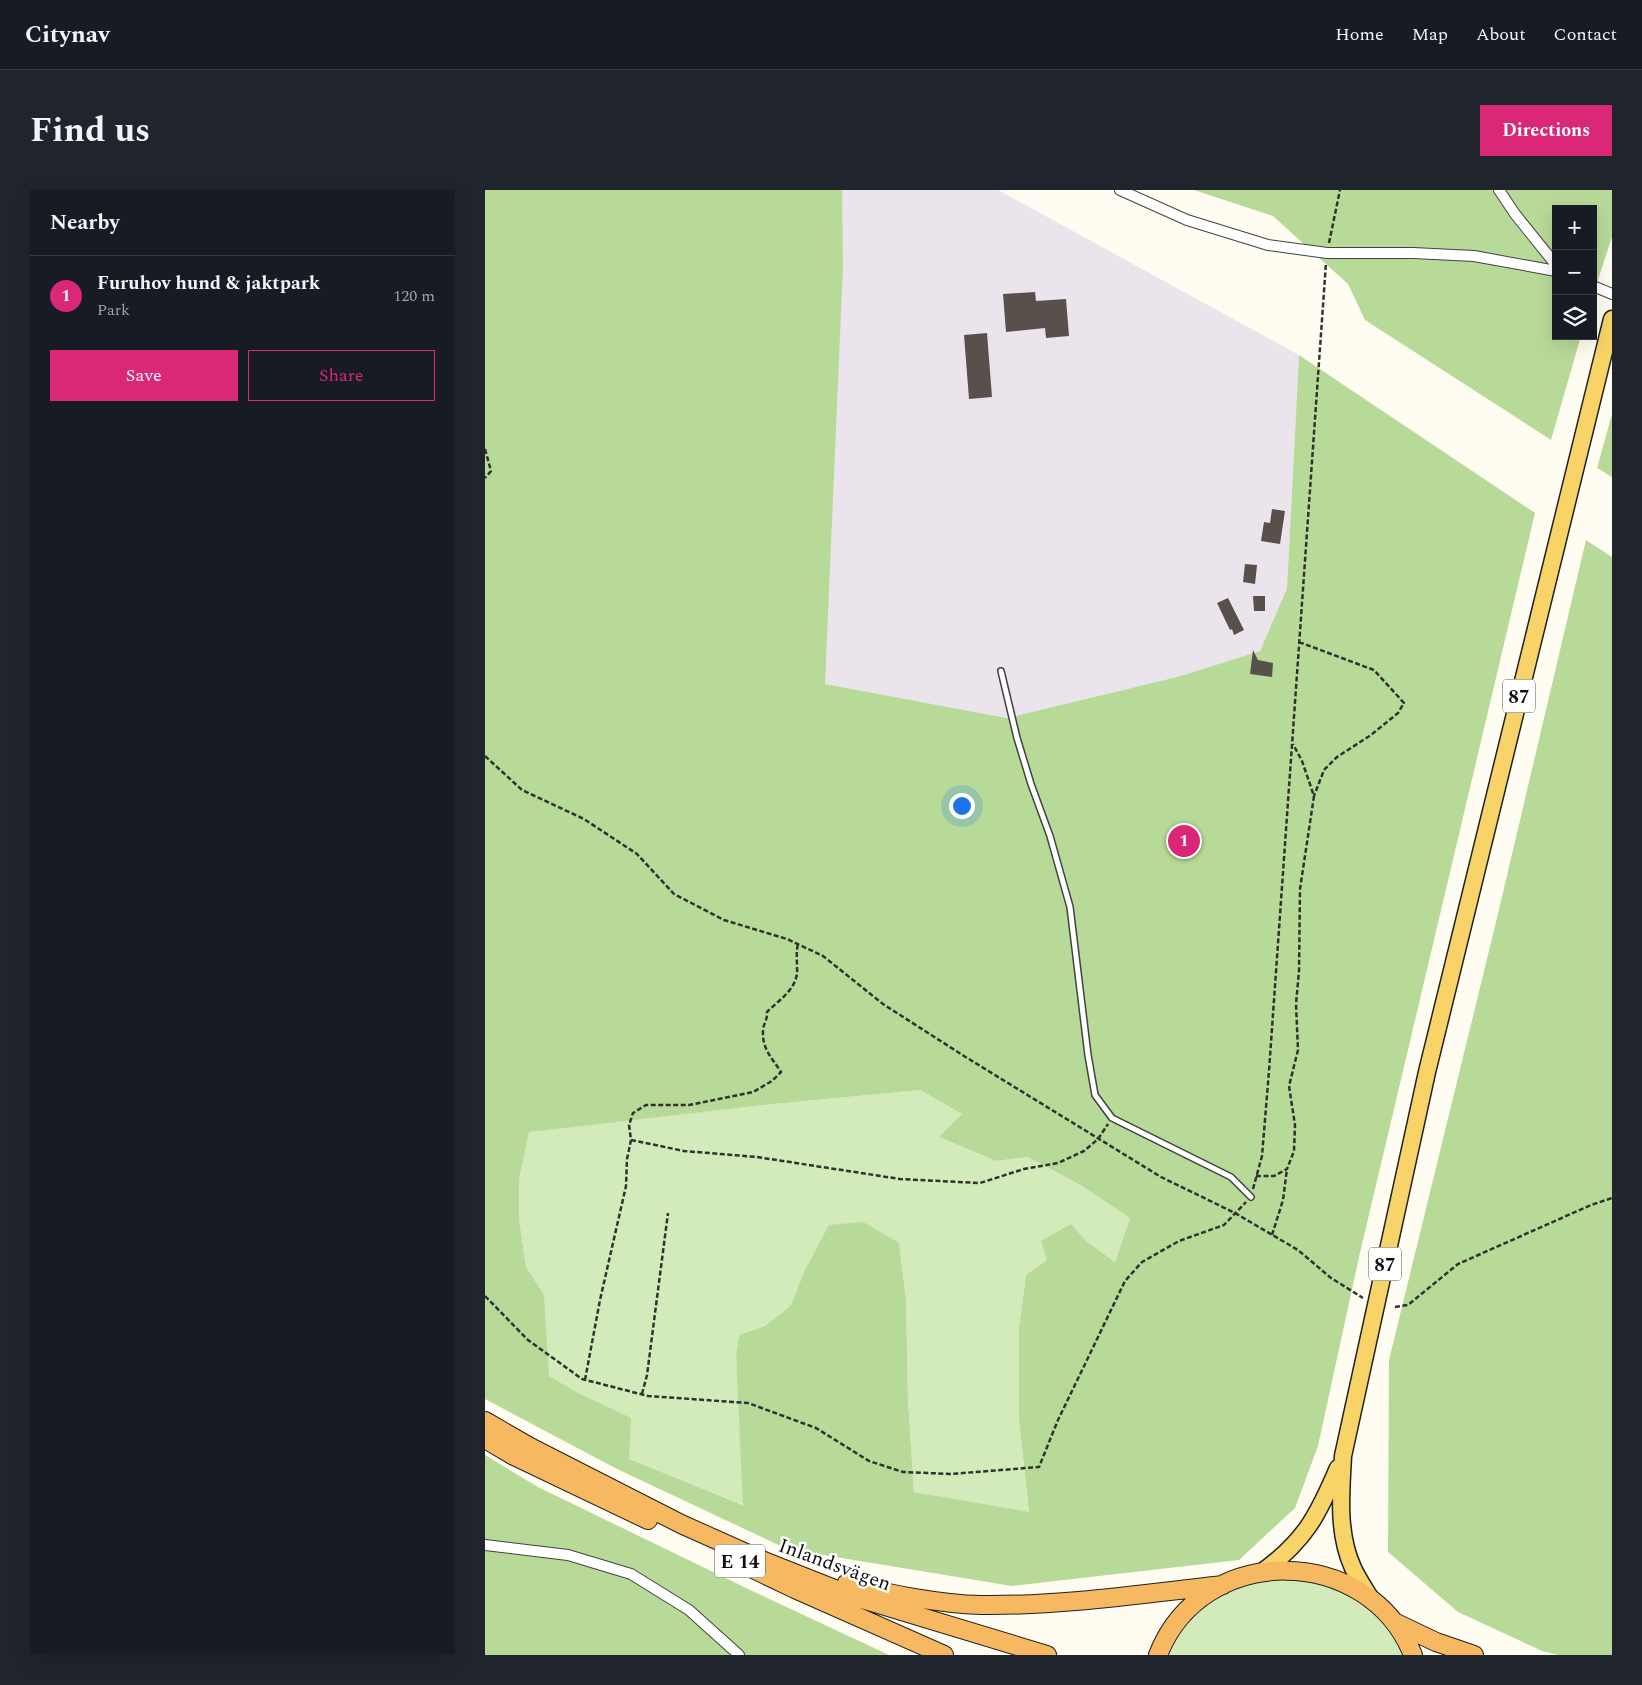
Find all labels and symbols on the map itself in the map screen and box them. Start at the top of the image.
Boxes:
road number: 87 [1503,680,1535,712]
your location [949,793,975,819]
pin: 1 [1168,822,1200,860]
road number: 87 [1369,1248,1401,1280]
street label: Inlandsvägen [774,1531,895,1599]
road number: E 14 [715,1544,765,1578]

